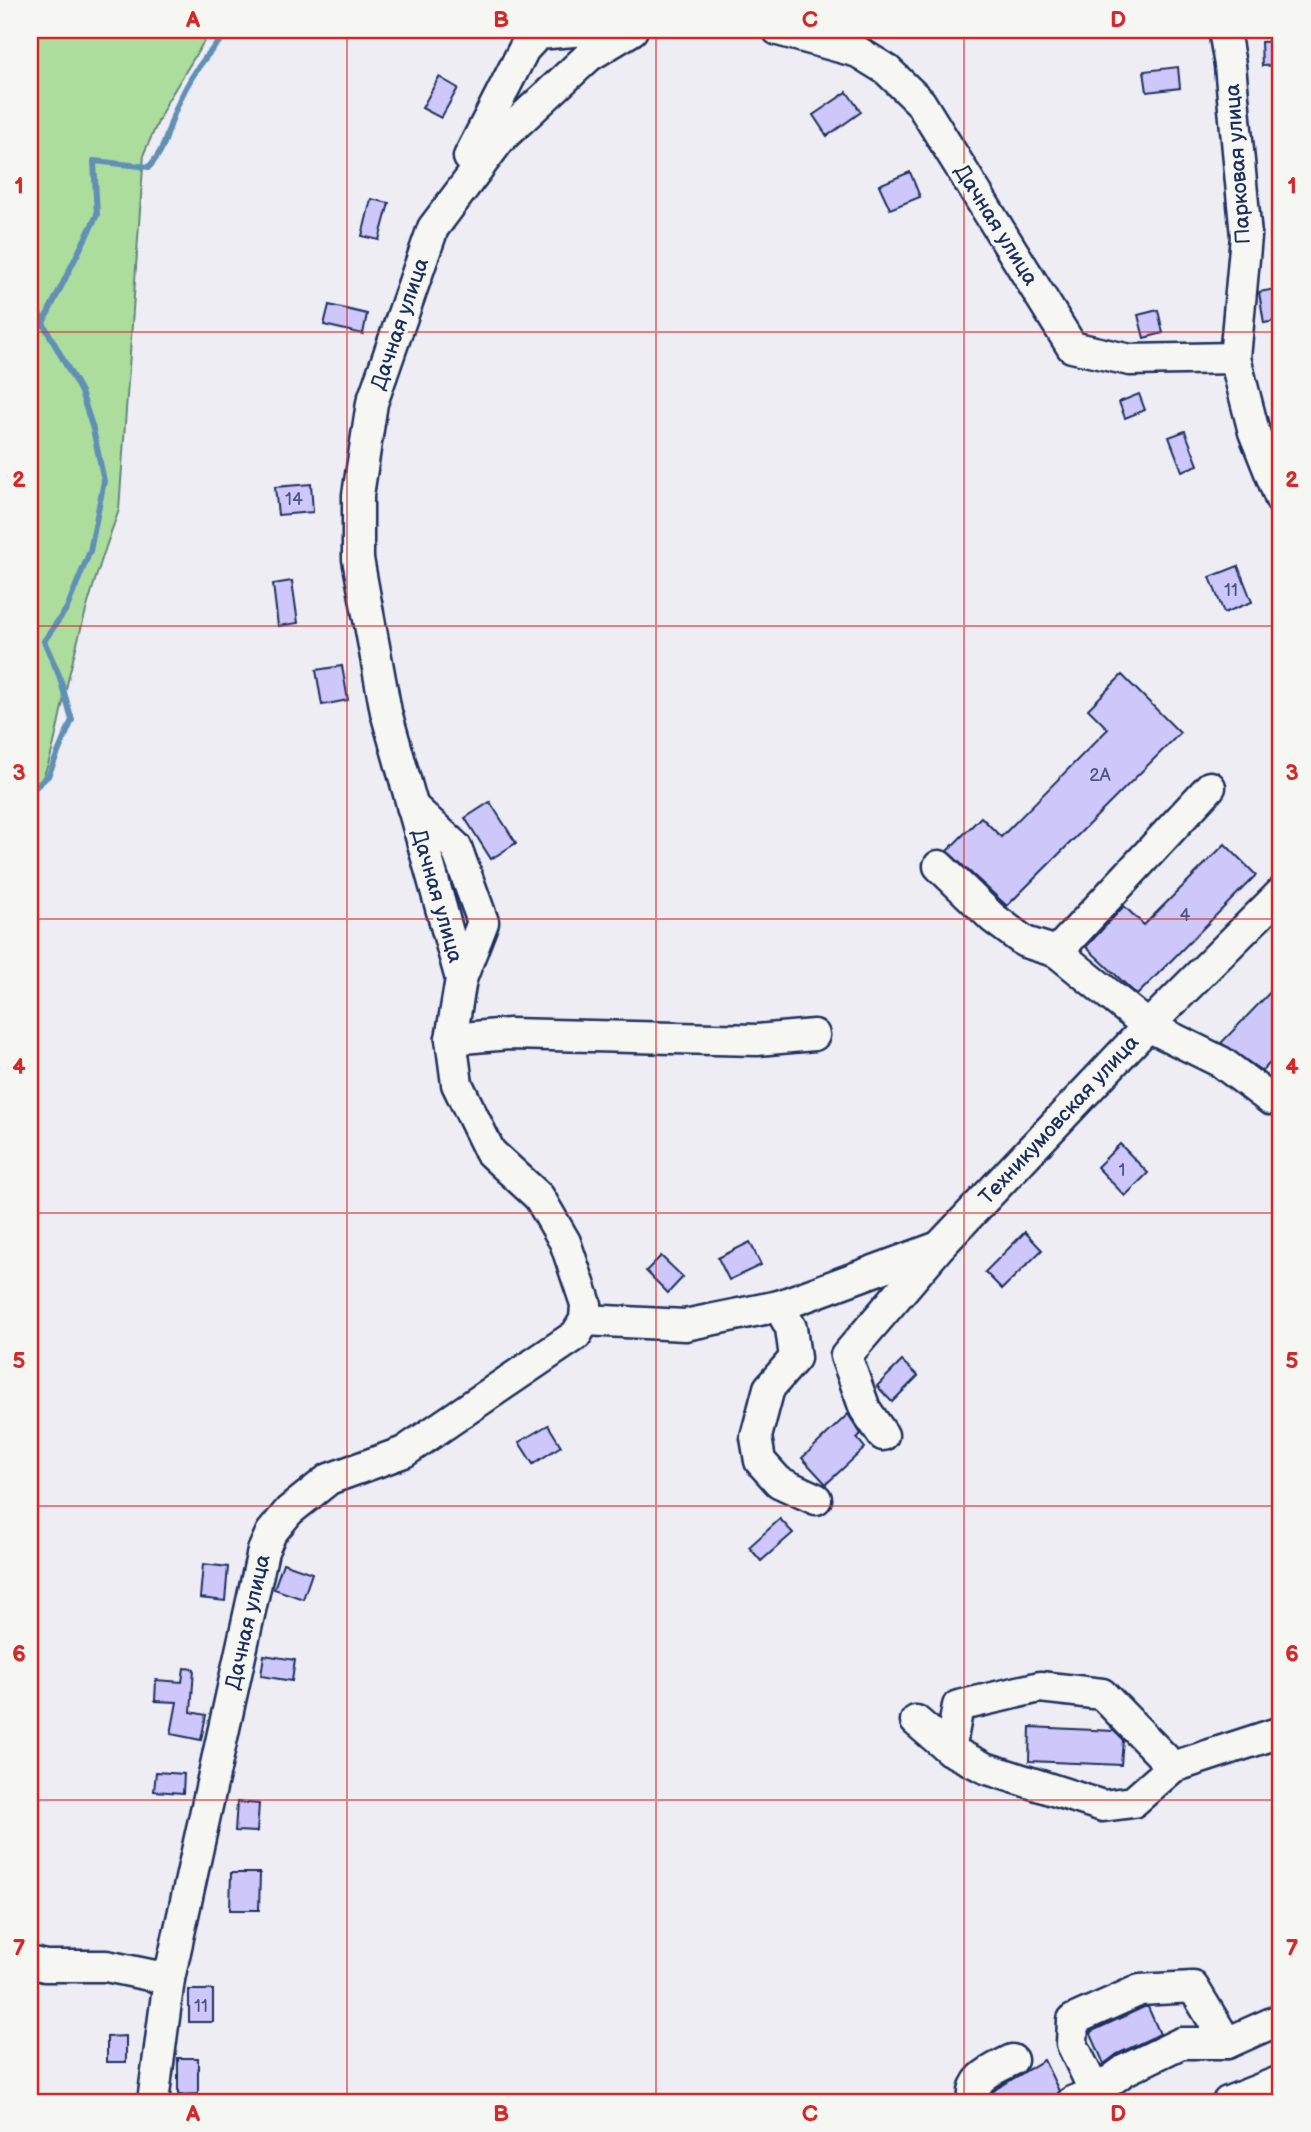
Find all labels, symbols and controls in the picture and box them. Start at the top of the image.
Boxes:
text: A [185,6,201,34]
text: B [493,6,509,34]
text: C [802,6,818,34]
text: D [1110,6,1126,34]
street label: Парковая улица [1220,82,1256,245]
street label: Дачная улица [949,160,1043,291]
text: 1 [14,172,24,200]
text: 1 [1287,172,1297,200]
street label: Дачная улица [366,254,434,393]
text: 2 [12,466,26,494]
text: 2 [1285,466,1299,494]
house number: 14 [285,489,303,510]
house number: 11 [1224,580,1238,601]
text: 3 [12,759,26,787]
text: 3 [1285,759,1299,787]
house number: 2А [1089,765,1111,786]
street label: Дачная улица [406,826,468,966]
house number: 4 [1180,905,1191,926]
street label: Техникумовская улица [974,1030,1144,1210]
text: 4 [12,1053,26,1081]
text: 4 [1285,1053,1299,1081]
house number: 1 [1119,1160,1125,1181]
text: 5 [12,1347,26,1375]
text: 5 [1285,1347,1299,1375]
street label: Дачная улица [220,1551,276,1692]
text: 6 [12,1640,26,1668]
text: 6 [1285,1640,1299,1668]
text: 7 [13,1934,26,1962]
text: 7 [1286,1934,1299,1962]
house number: 11 [194,1996,208,2017]
text: A [185,2100,201,2128]
text: B [493,2100,509,2128]
text: C [802,2100,818,2128]
text: D [1110,2100,1126,2128]

